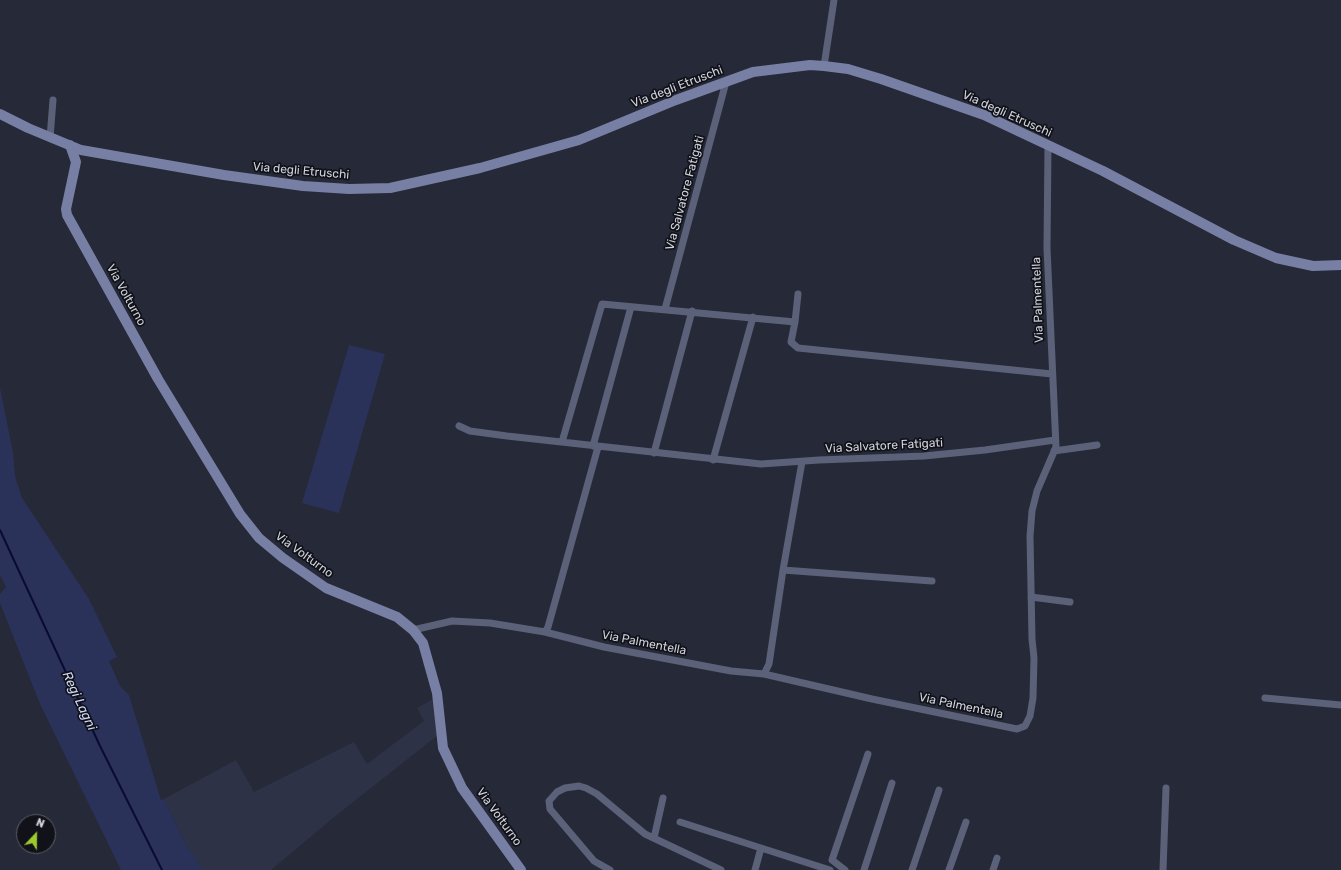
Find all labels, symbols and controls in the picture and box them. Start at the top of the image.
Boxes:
street label: Via degli Etruschi [629,63,725,111]
street label: Via degli Etruschi [960,88,1054,140]
street label: Via Salvatore Fatigati [663,134,707,252]
street label: Via degli Etruschi [252,160,350,182]
street label: Via Palmentella [1029,257,1047,343]
street label: Via Volturno [103,262,149,328]
street label: Via Salvatore Fatigati [825,436,943,456]
street label: Via Volturno [272,529,336,581]
street label: Via Palmentella [600,628,688,658]
water label: Regi Lagni [59,669,99,733]
street label: Via Palmentella [918,690,1004,722]
street label: Via Volturno [473,785,525,849]
north arrow [16,814,56,854]
text: N [34,816,46,831]

